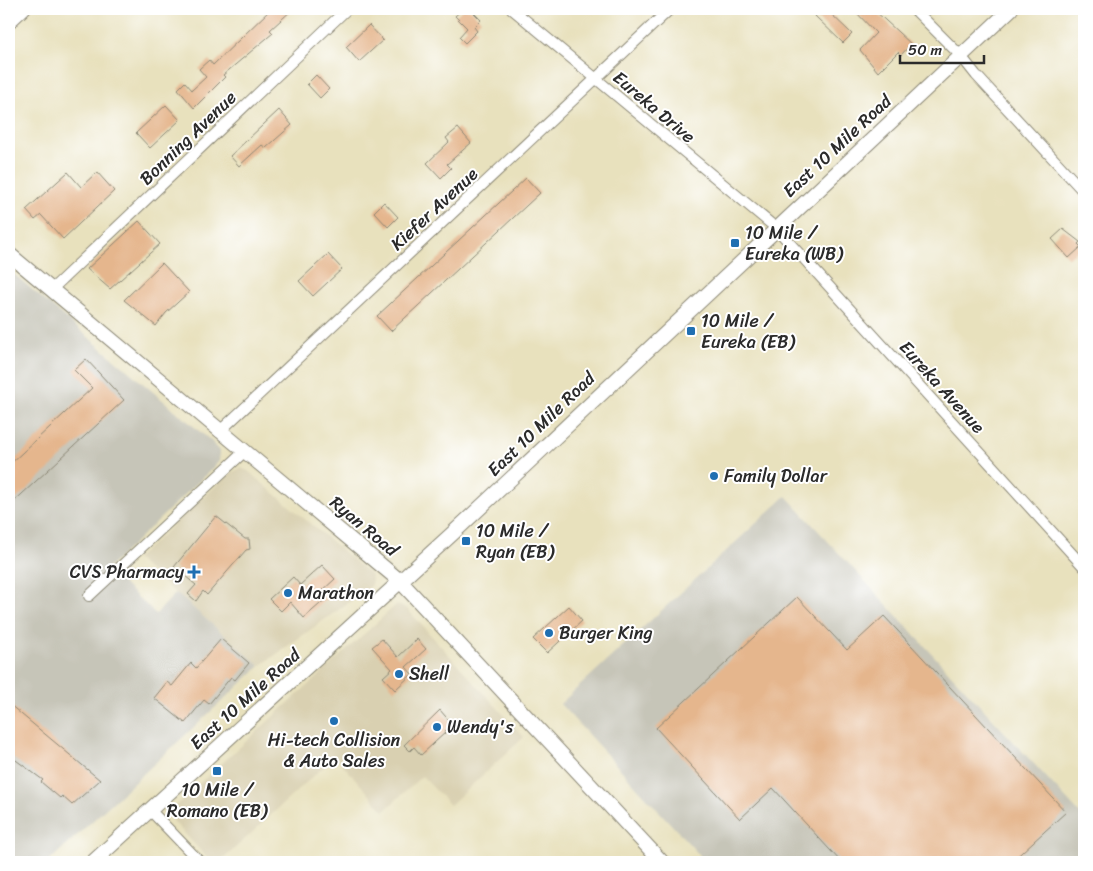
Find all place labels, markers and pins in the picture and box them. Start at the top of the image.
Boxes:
place label: 10 Mile / Eureka (WB) [745,217,844,270]
marker: 10 Mile / Eureka (WB) [729,237,741,249]
place label: 10 Mile / Eureka (EB) [701,305,796,358]
marker: 10 Mile / Eureka (EB) [685,325,697,337]
place label: Family Dollar [724,460,829,492]
marker: Family Dollar [708,470,720,482]
place label: 10 Mile / Ryan (EB) [476,515,555,568]
marker: 10 Mile / Ryan (EB) [460,535,472,547]
place label: CVS Pharmacy [70,556,185,588]
marker: CVS Pharmacy [188,566,200,578]
place label: Marathon [298,577,374,609]
marker: Marathon [282,587,294,599]
place label: Burger King [559,617,653,649]
marker: Burger King [543,627,555,639]
place label: Shell [409,658,450,690]
marker: Shell [393,668,405,680]
place label: Wendy's [447,711,514,743]
marker: Hi-tech Collision & Auto Sales [328,715,340,727]
marker: Wendy's [431,721,443,733]
place label: Hi-tech Collision & Auto Sales [268,724,401,777]
marker: 10 Mile / Romano (EB) [211,765,223,777]
place label: 10 Mile / Romano (EB) [167,774,269,827]

